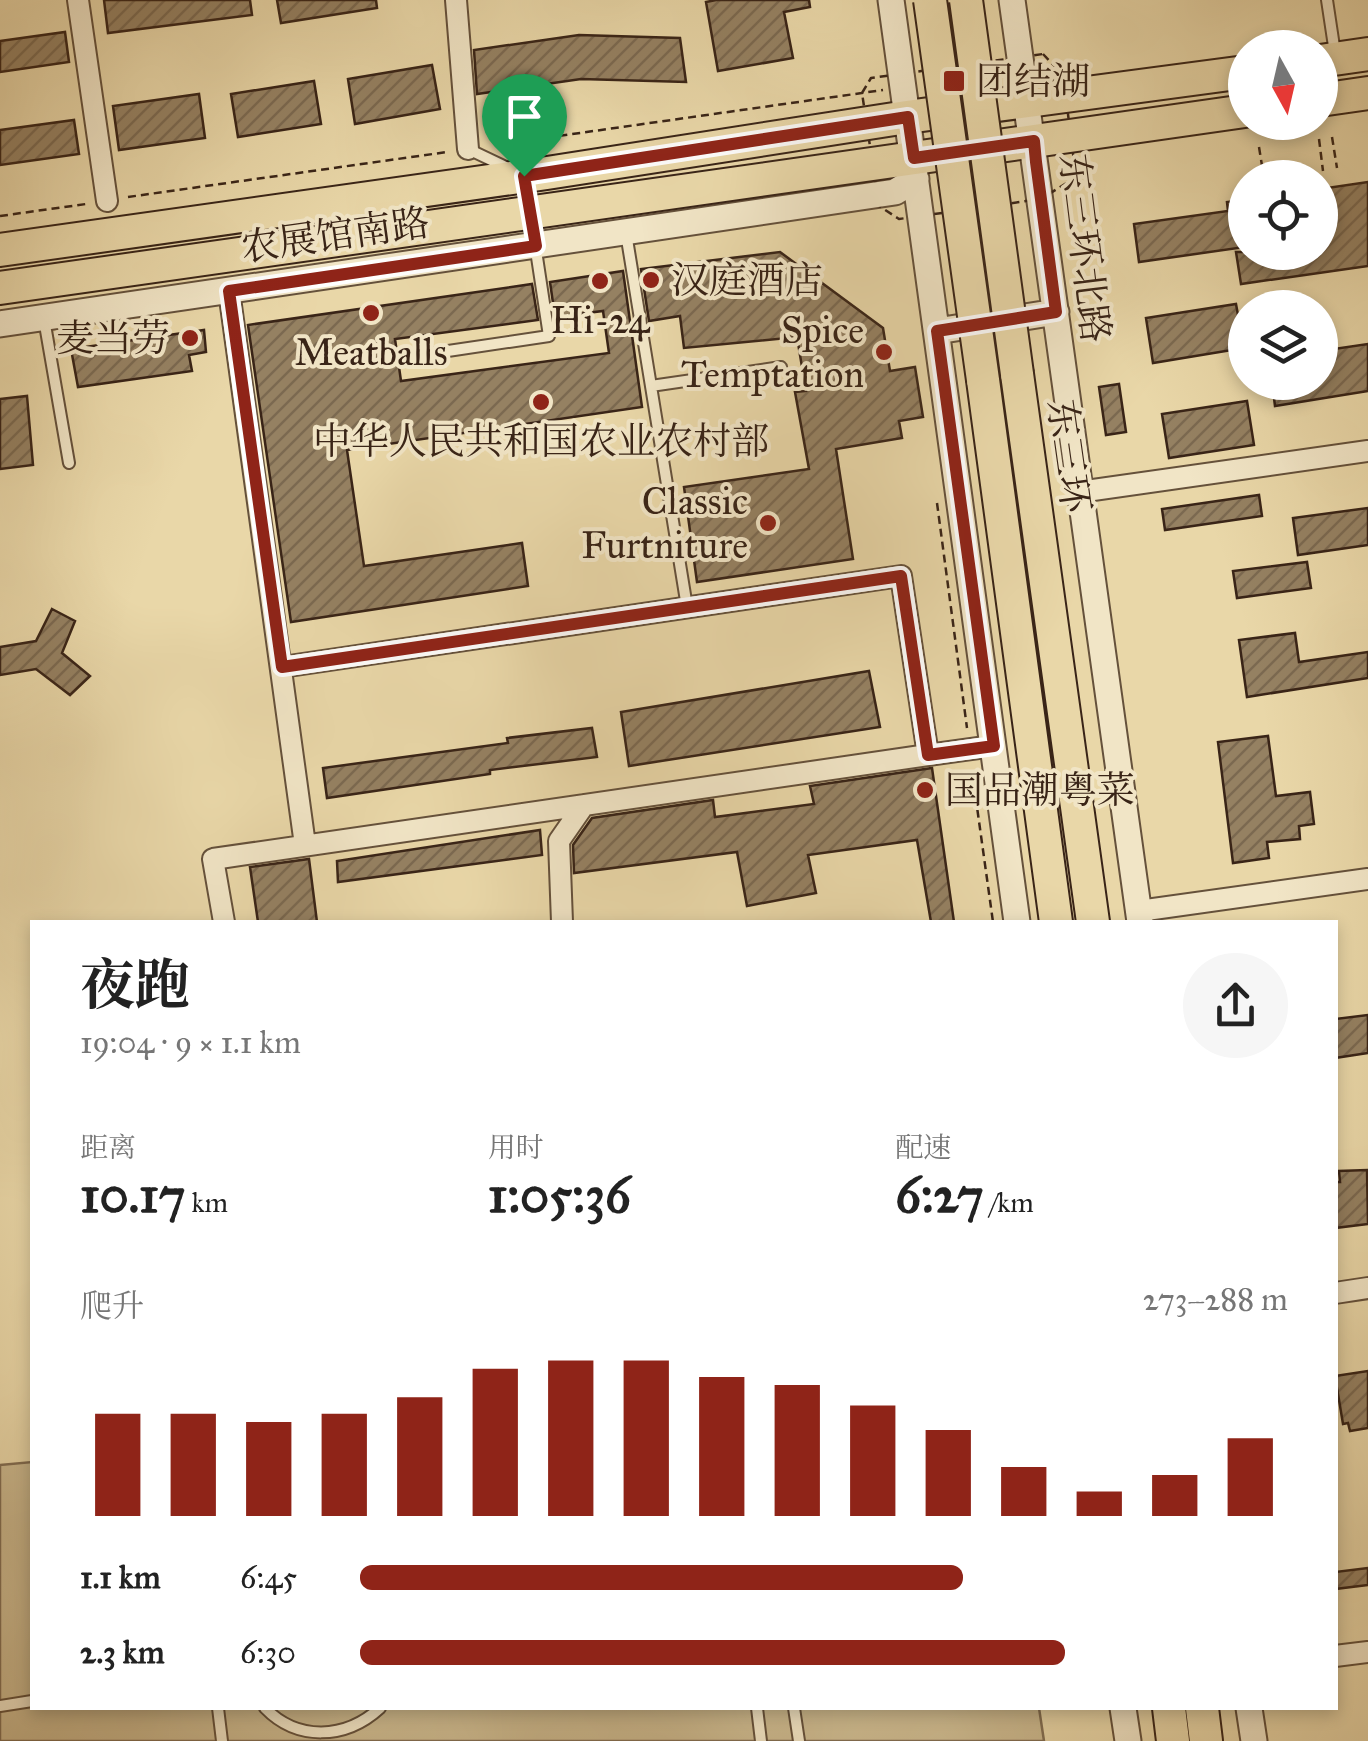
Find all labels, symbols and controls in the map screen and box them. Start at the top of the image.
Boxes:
north arrow [1228,30,1338,140]
map controls [1228,30,1338,400]
place label: 团结湖 [976,58,1090,104]
marker: 团结湖 [941,68,967,94]
pin [482,74,567,177]
icon: arrive [497,89,552,144]
street label: 东三环北路 [1051,151,1119,345]
button: locate [1228,160,1338,270]
street label: 农展馆南路 [238,199,432,271]
place label: 汉庭酒店 [671,257,823,303]
marker: 汉庭酒店 [640,269,662,291]
marker: Hi-24 [589,270,611,292]
button: layers [1228,290,1338,400]
place label: Hi-24 [551,297,650,343]
marker: Meatballs [360,302,382,324]
place label: Spice Temptation [681,307,864,397]
place label: 麦当劳 [56,315,170,361]
marker: 麦当劳 [179,327,201,349]
place label: Meatballs [294,329,448,375]
marker: Spice Temptation [873,341,895,363]
marker: 中华人民共和国农业农村部 [530,391,552,413]
street label: 东三环 [1038,396,1100,516]
place label: 中华人民共和国农业农村部 [313,418,769,464]
place label: Classic Furtniture [581,478,748,568]
marker: Classic Furtniture [757,512,779,534]
place label: 国品潮粤菜 [945,767,1135,813]
marker: 国品潮粤菜 [914,779,936,801]
text: 夜跑 [80,952,190,1019]
button: share [1183,953,1288,1058]
text: 19:04 · 9 × 1.1 km [80,1023,301,1062]
text: 距离 [80,1130,136,1165]
text: 用时 [488,1130,544,1165]
text: 配速 [895,1130,951,1165]
text: 10.17 [80,1165,185,1226]
text: 1:05:36 [488,1165,631,1226]
text: 6:27 [895,1165,984,1226]
text: km [185,1185,228,1220]
text: /km [984,1185,1034,1220]
text: 273–288 m [1143,1280,1288,1319]
text: 爬升 [80,1287,144,1326]
text: 1.1 km [80,1558,161,1597]
text: 6:45 [240,1558,297,1597]
text: 2.3 km [80,1633,165,1672]
text: 6:30 [240,1633,296,1672]

